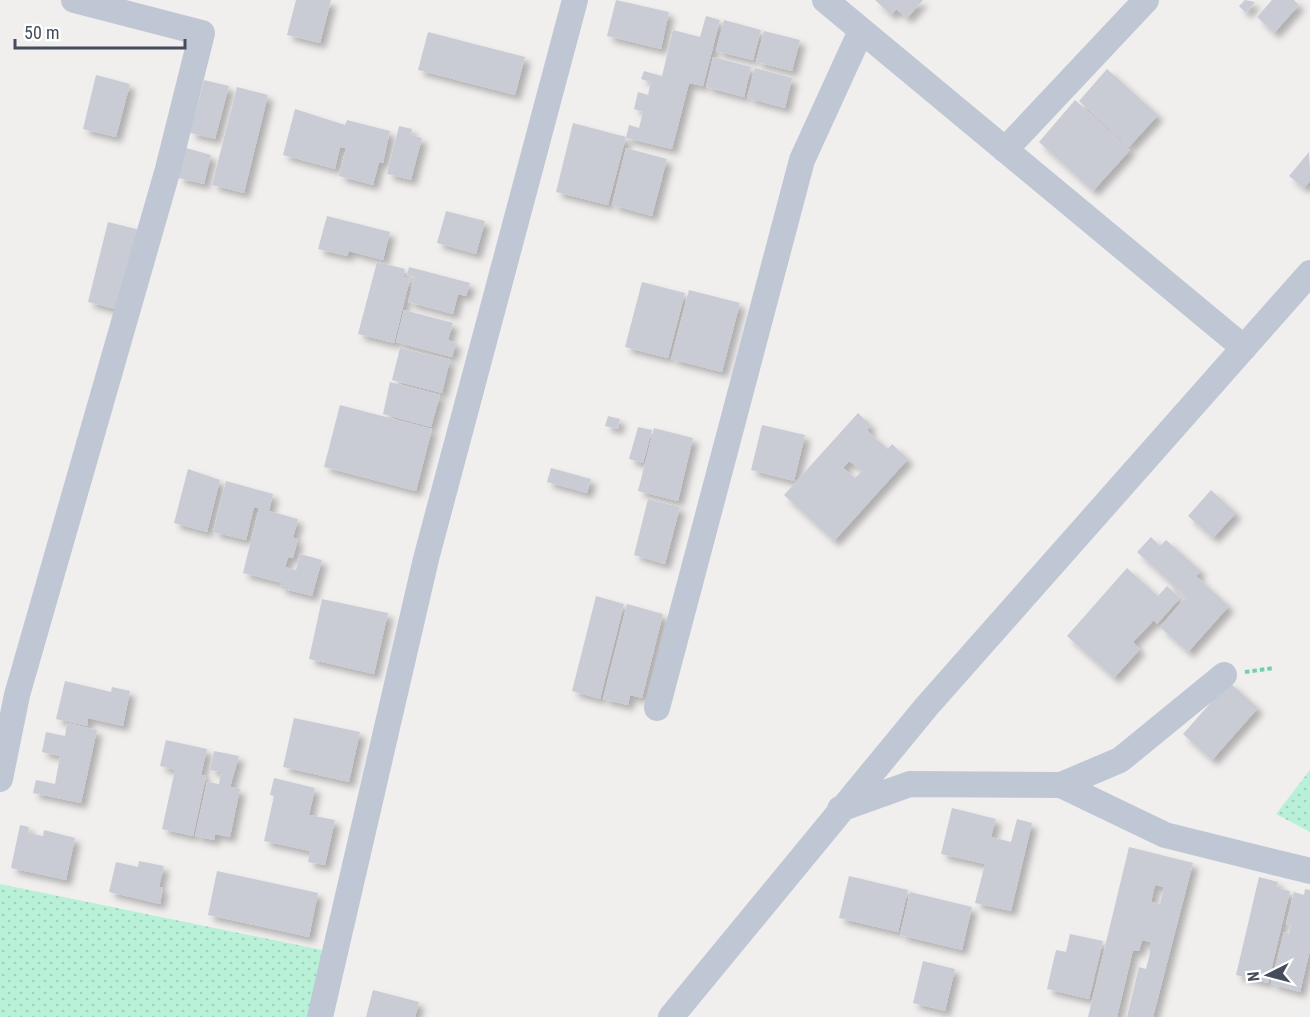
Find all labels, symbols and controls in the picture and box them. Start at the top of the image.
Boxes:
scale bar [15,12,184,50]
text: 50 m [24,22,59,43]
north arrow [1238,945,1298,1005]
text: N [1244,971,1264,982]

